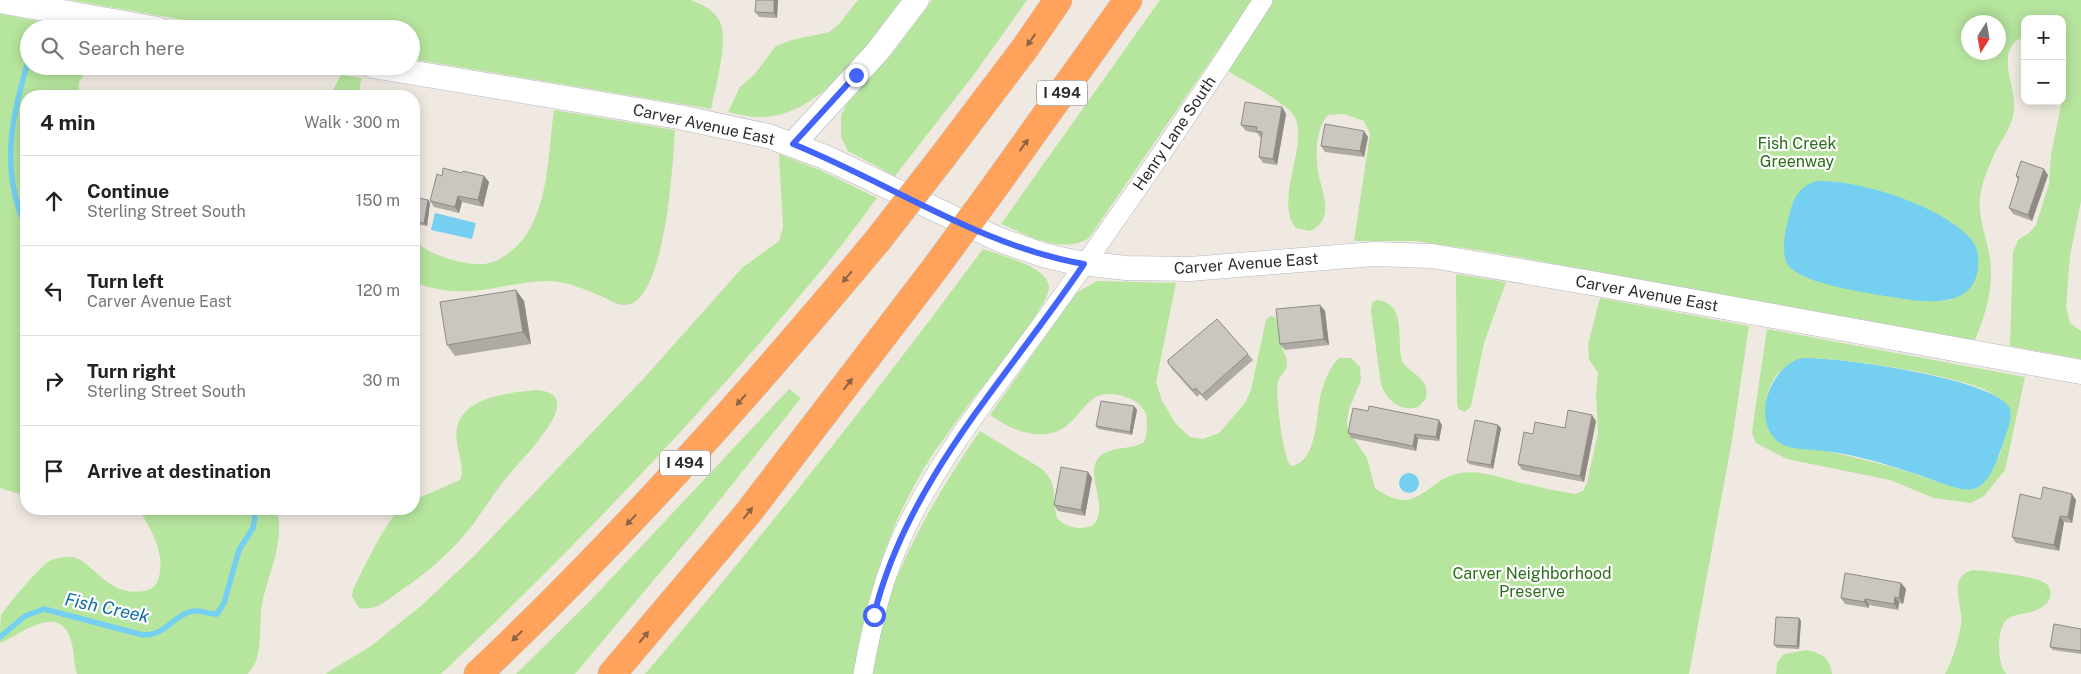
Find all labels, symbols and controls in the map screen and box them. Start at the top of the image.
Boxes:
north arrow [1961,15,2006,60]
map controls [2021,15,2066,105]
button: + [2021,15,2066,60]
search box [20,20,420,75]
one-way arrow [1026,33,1036,47]
icon: search [38,34,66,62]
text: Search here [78,37,185,59]
button: − [2021,60,2066,105]
route end [845,64,868,87]
street label: Henry Lane South [1129,73,1220,194]
road number: I 494 [1037,80,1087,106]
street label: Carver Avenue East [631,100,777,149]
text: 4 min [40,110,95,135]
text: Walk · 300 m [304,113,400,132]
park label: Fish Creek Greenway [1758,134,1836,171]
one-way arrow [1019,139,1030,152]
text: Continue [87,180,169,202]
icon: ahead [40,187,68,215]
text: 150 m [356,191,400,210]
text: Sterling Street South [87,202,246,221]
street label: Carver Avenue East [1173,249,1319,278]
text: Turn left [87,270,164,292]
one-way arrow [841,270,852,283]
street label: Carver Avenue East [1574,272,1720,315]
icon: left [40,277,68,305]
text: 120 m [356,281,400,300]
text: Carver Avenue East [87,292,232,311]
text: Turn right [87,360,176,382]
icon: right [40,367,68,395]
text: 30 m [363,371,400,390]
one-way arrow [842,378,853,391]
text: Sterling Street South [87,382,246,401]
one-way arrow [735,394,747,406]
road number: I 494 [660,450,710,476]
icon: arrive [40,457,68,485]
text: Arrive at destination [87,460,271,482]
one-way arrow [742,506,753,519]
one-way arrow [625,514,637,526]
park label: Carver Neighborhood Preserve [1452,564,1612,601]
water label: Fish Creek [63,588,152,627]
route start [863,604,886,627]
one-way arrow [511,630,523,642]
one-way arrow [638,631,649,644]

